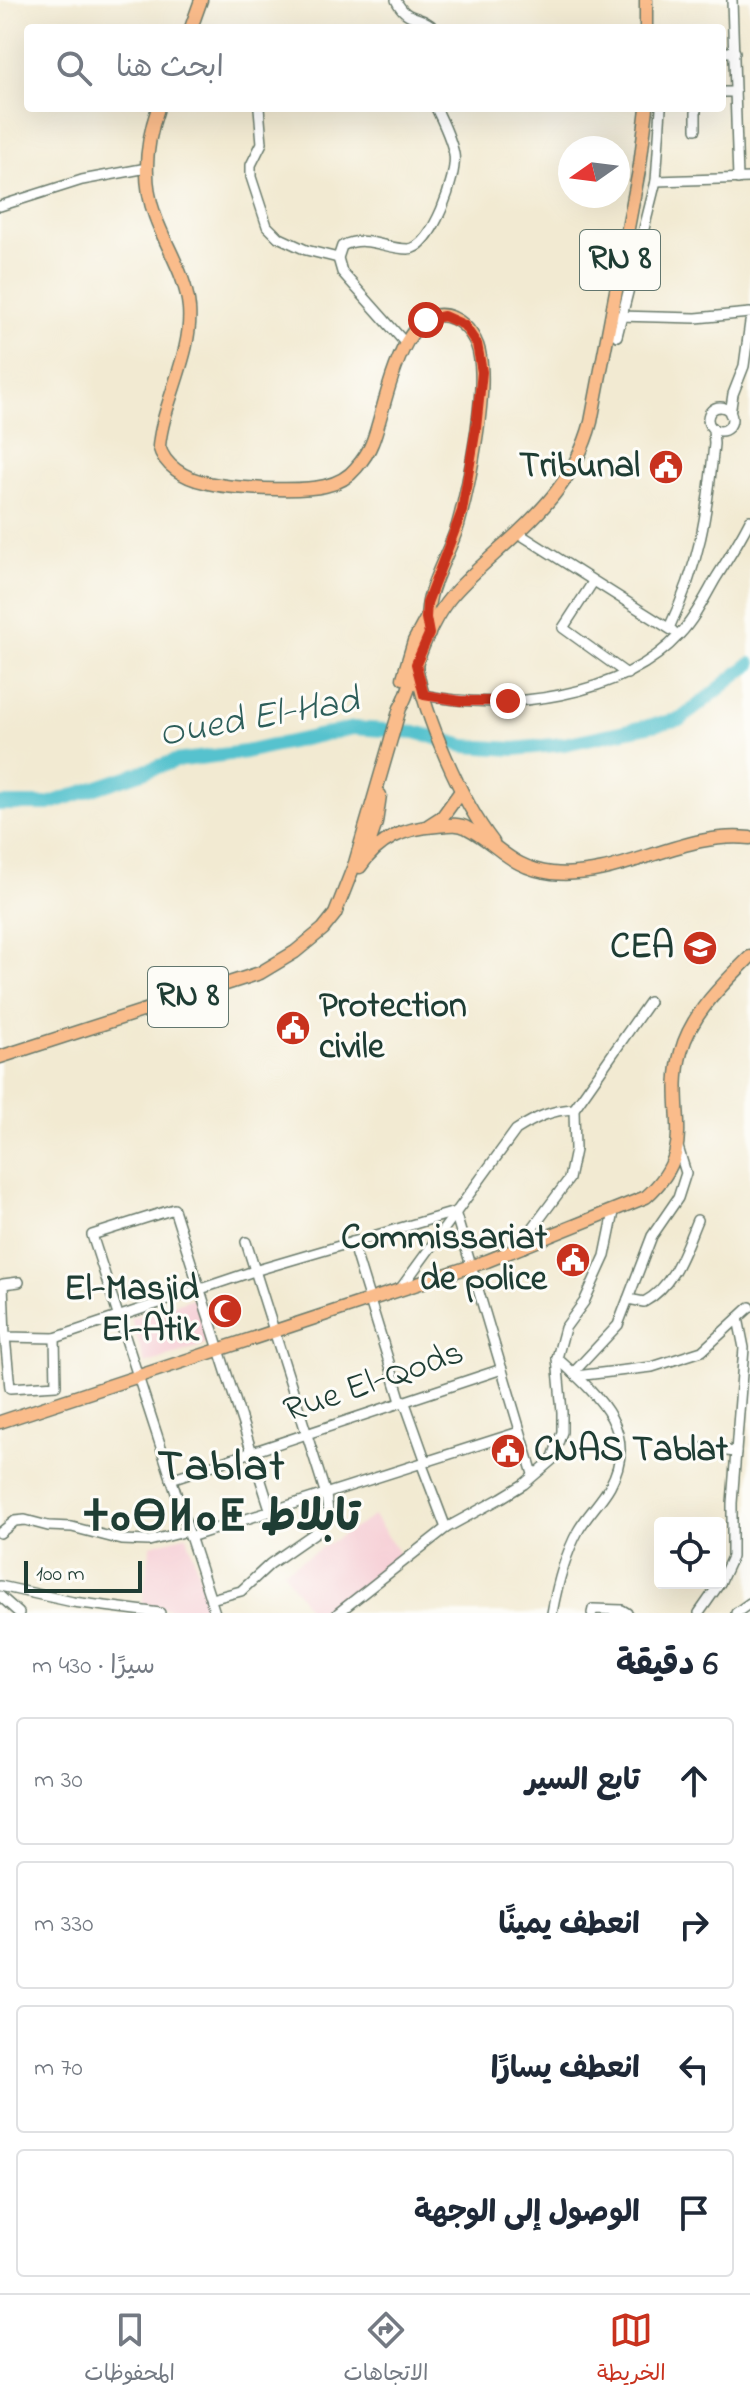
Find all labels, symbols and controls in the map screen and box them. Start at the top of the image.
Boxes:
search box [24,24,726,112]
icon: search [52,46,96,90]
text: ابحث هنا [116,47,224,91]
north arrow [558,136,630,208]
road number: RN 8 [580,230,660,290]
route start [408,302,444,338]
place label: Tribunal [519,441,640,494]
public building icon: Tribunal [647,448,685,486]
water label: Oued El-Had [155,674,365,764]
route end [490,683,526,719]
place label: CEA [610,922,674,975]
school or university icon: CEA [681,929,719,967]
road number: RN 8 [148,967,228,1027]
place label: Protection civile [319,981,467,1075]
public building icon: Protection civile [274,1009,312,1047]
place label: Commissariat de police [341,1213,548,1307]
public building icon: Commissariat de police [554,1241,592,1279]
place label: El-Masjid El-Atik [64,1264,200,1358]
mosque icon: El-Masjid El-Atik [206,1292,244,1330]
street label: Rue El-Qods [277,1327,471,1439]
place label: CNAS Tablat [534,1425,729,1478]
public building icon: CNAS Tablat [489,1432,527,1470]
district label: Tablat ⵜⴰⴱⵍⴰⵟ تابلاط [84,1436,362,1551]
map controls [654,1517,726,1589]
button: locate [654,1517,726,1589]
scale bar [24,1557,142,1593]
text: 100 m [36,1559,85,1591]
text: 6 دقيقة [616,1641,718,1691]
text: سيرًا · 430 m [32,1648,155,1686]
icon: ahead [672,1759,716,1803]
text: تابع السير [526,1760,640,1804]
text: 30 m [34,1762,83,1800]
icon: right [672,1903,716,1947]
text: انعطف يمينًا [499,1904,640,1948]
text: 330 m [34,1906,93,1944]
icon: left [672,2047,716,2091]
text: انعطف يسارًا [491,2048,640,2092]
text: 70 m [34,2050,83,2088]
icon: arrive [672,2191,716,2235]
text: الوصول إلى الوجهة [414,2192,640,2236]
tab: المحفوظات [84,2308,175,2392]
tab: الاتجاهات [344,2308,428,2392]
tab: الخريطة [597,2308,666,2392]

